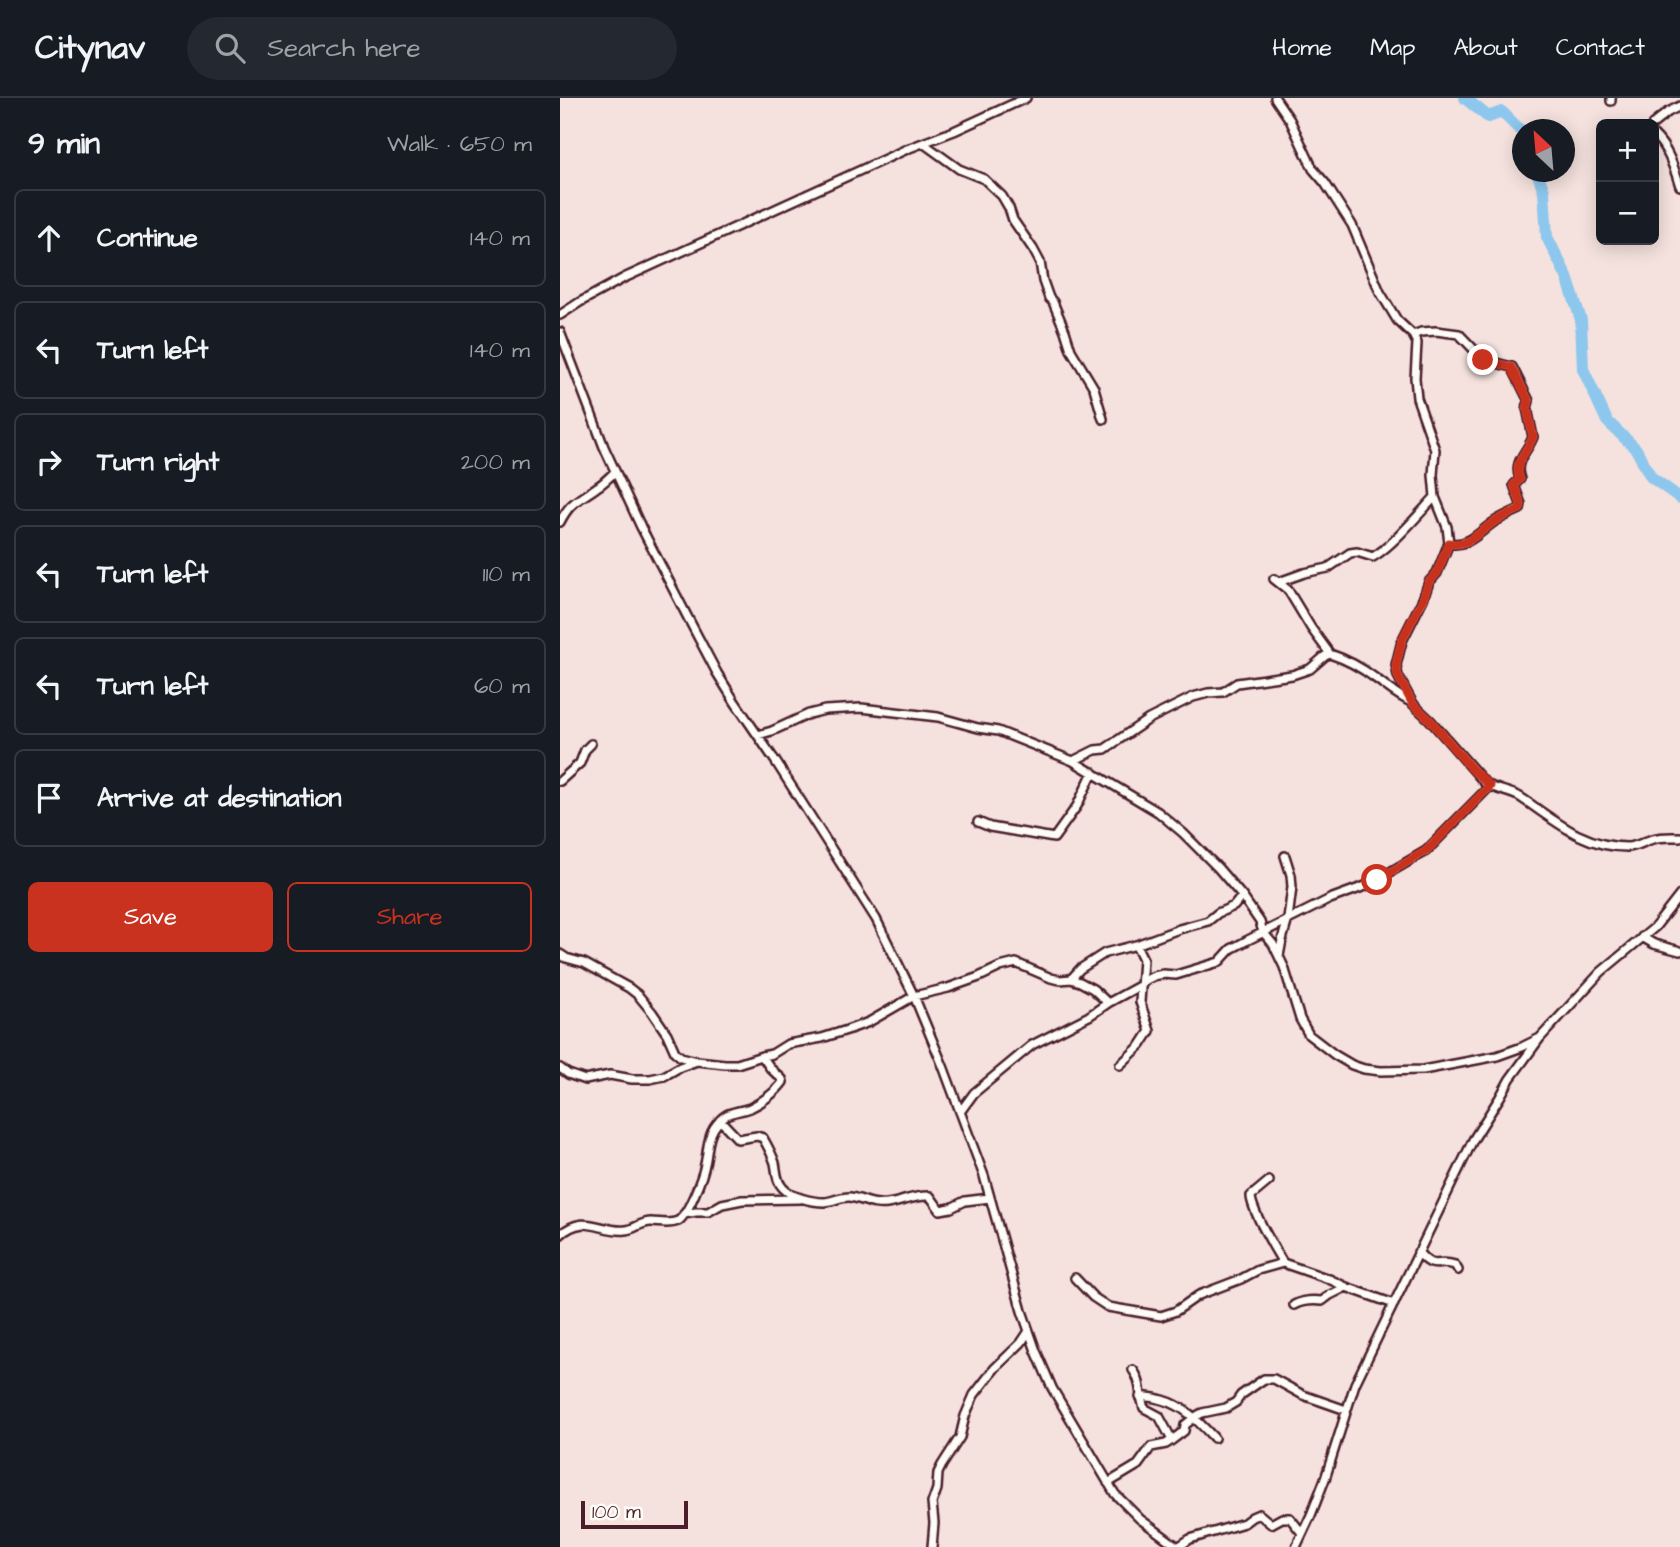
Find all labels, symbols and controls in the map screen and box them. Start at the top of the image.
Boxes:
search box [187,17,677,80]
text: Citynav [35,25,145,71]
icon: search [211,29,249,67]
text: Search here [267,30,421,66]
text: Home [1272,31,1332,65]
text: Map [1370,31,1415,65]
text: About [1453,31,1518,65]
text: Contact [1556,31,1645,65]
north arrow [1512,119,1575,182]
map controls [1596,119,1659,245]
button: + [1596,119,1659,182]
text: 9 min [28,123,100,165]
text: Walk · 650 m [387,128,532,160]
button: − [1596,182,1659,245]
icon: ahead [30,219,68,257]
text: Continue [97,220,198,256]
text: 140 m [470,222,530,254]
icon: left [30,331,68,369]
text: Turn left [97,332,208,368]
text: 140 m [470,334,530,366]
route end [1467,344,1498,375]
icon: right [30,443,68,481]
text: Turn right [97,444,219,480]
text: 200 m [461,446,530,478]
icon: left [30,555,68,593]
text: Turn left [97,556,208,592]
text: 110 m [482,558,530,590]
icon: left [30,667,68,705]
text: Turn left [97,668,208,704]
text: 60 m [474,670,530,702]
icon: arrive [30,779,68,817]
text: Arrive at destination [97,780,342,816]
route start [1361,864,1392,895]
button: Save [28,882,273,952]
button: Share [287,882,532,952]
scale bar [581,1498,688,1530]
text: 100 m [592,1499,641,1526]

